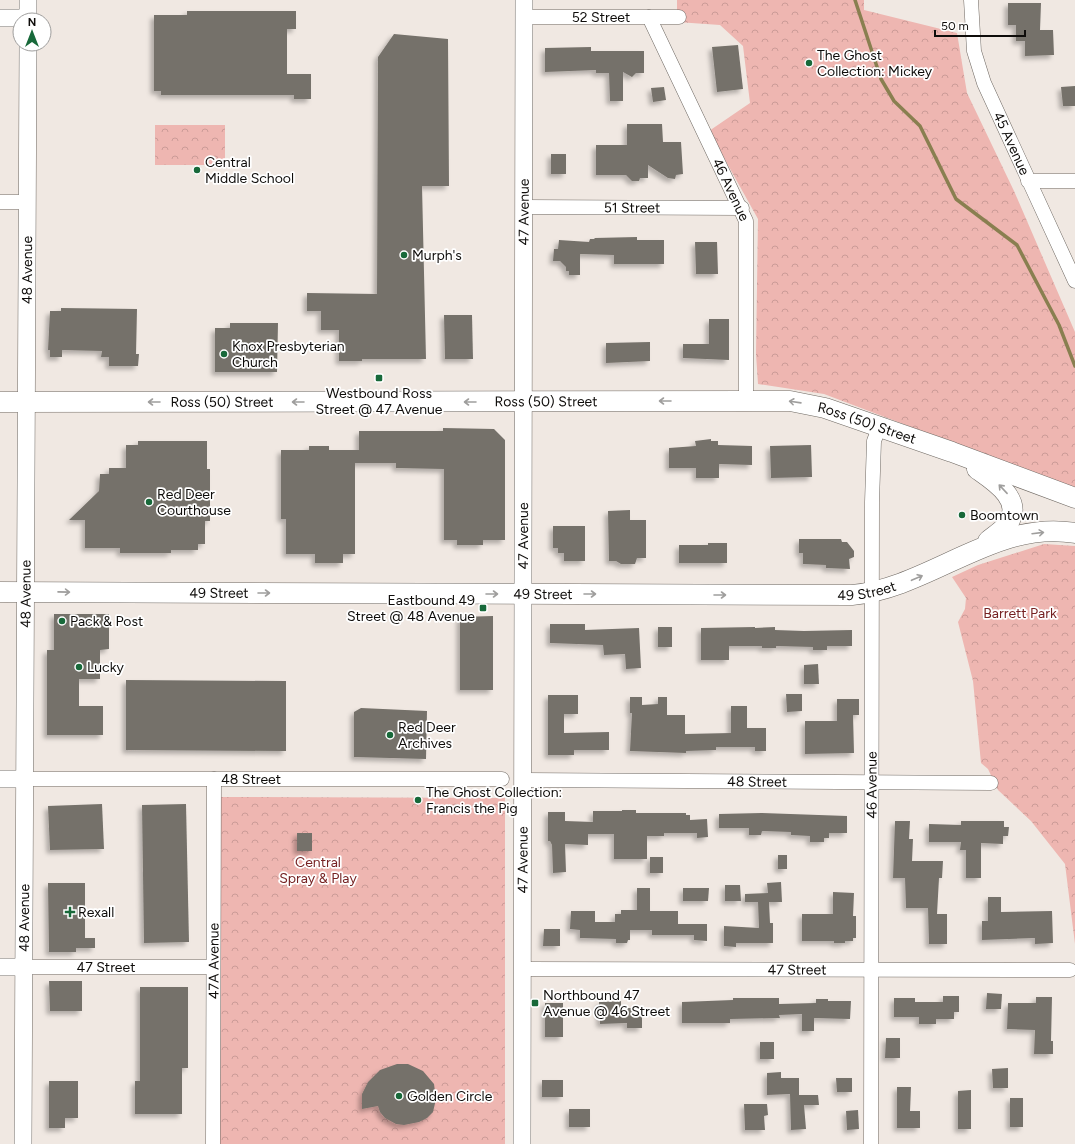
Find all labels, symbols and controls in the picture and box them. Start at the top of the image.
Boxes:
street label: 52 Street [572,9,630,26]
north arrow [12,12,52,52]
scale bar [935,12,1025,38]
text: N [28,16,36,29]
text: 50 m [941,19,969,33]
place label: The Ghost Collection: Mickey [817,47,933,80]
marker: The Ghost Collection: Mickey [804,58,814,68]
street label: 45 Avenue [990,109,1034,178]
place label: Central Middle School [205,154,294,187]
street label: 46 Avenue [709,155,753,224]
marker: Central Middle School [192,165,202,175]
street label: 47 Avenue [515,178,532,246]
street label: 51 Street [604,199,660,216]
street label: 48 Avenue [18,236,36,304]
place label: Murph's [412,247,462,264]
marker: Murph's [399,250,409,260]
place label: Knox Presbyterian Church [232,338,345,371]
marker: Knox Presbyterian Church [219,349,229,359]
marker: Westbound Ross Street @ 47 Avenue [374,373,384,383]
place label: Westbound Ross Street @ 47 Avenue [316,385,443,418]
street label: Ross (50) Street [170,393,274,410]
street label: Ross (50) Street [494,393,598,410]
one-way arrow [659,397,672,405]
one-way arrow [148,398,161,406]
one-way arrow [292,398,305,406]
one-way arrow [464,398,477,406]
one-way arrow [789,398,802,406]
street label: Ross (50) Street [816,398,918,447]
one-way arrow [998,484,1007,494]
place label: Red Deer Courthouse [157,486,231,519]
marker: Red Deer Courthouse [144,497,154,507]
street label: 47 Avenue [515,502,532,570]
place label: Boomtown [970,507,1039,524]
marker: Boomtown [957,510,967,520]
one-way arrow [1032,529,1045,536]
street label: 48 Avenue [17,560,34,628]
one-way arrow [911,573,923,581]
street label: 49 Street [837,577,898,604]
street label: 49 Street [189,584,249,601]
street label: 49 Street [513,585,573,603]
one-way arrow [57,588,70,596]
one-way arrow [257,589,270,597]
one-way arrow [485,590,498,598]
one-way arrow [583,590,596,598]
one-way arrow [713,591,726,599]
place label: Eastbound 49 Street @ 48 Avenue [347,592,475,625]
marker: Eastbound 49 Street @ 48 Avenue [478,603,488,613]
park label: Barrett Park [983,605,1057,622]
place label: Pack & Post [70,613,143,630]
marker: Pack & Post [57,616,67,626]
place label: Lucky [87,659,124,676]
marker: Lucky [74,662,84,672]
place label: Red Deer Archives [398,719,456,752]
marker: Red Deer Archives [385,730,395,740]
street label: 46 Avenue [863,751,880,819]
street label: 48 Street [221,771,281,788]
street label: 48 Street [727,773,787,790]
place label: The Ghost Collection: Francis the Pig [426,784,562,817]
marker: The Ghost Collection: Francis the Pig [413,795,423,805]
street label: 47 Avenue [514,826,531,894]
park label: Central Spray & Play [279,854,357,887]
street label: 48 Avenue [15,884,33,952]
place label: Rexall [78,904,114,921]
marker: Rexall [65,907,75,917]
street label: 47A Avenue [205,922,222,999]
street label: 47 Street [77,959,135,976]
street label: 47 Street [768,961,826,978]
place label: Northbound 47 Avenue @ 46 Street [543,987,670,1020]
marker: Northbound 47 Avenue @ 46 Street [530,998,540,1008]
place label: Golden Circle [407,1088,493,1105]
marker: Golden Circle [394,1091,404,1101]

